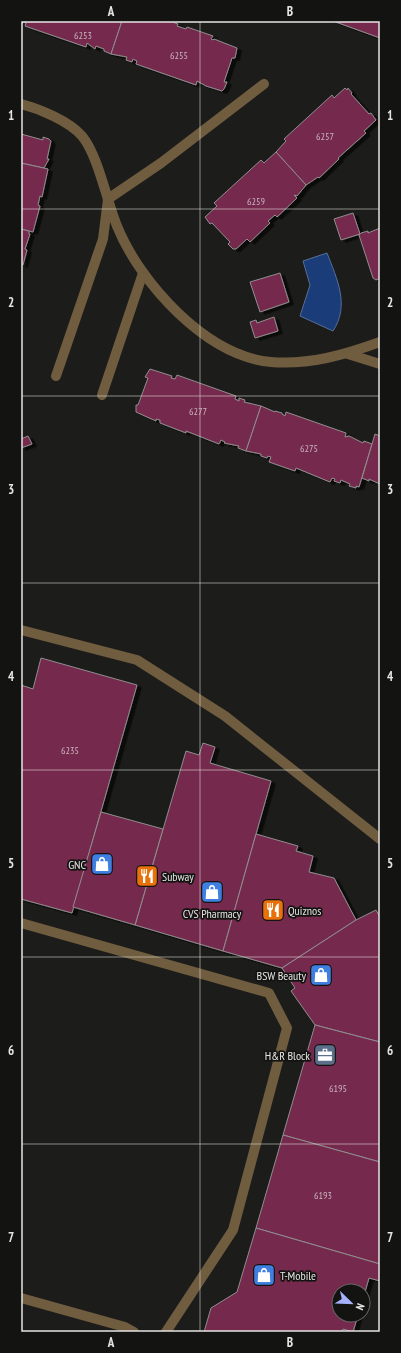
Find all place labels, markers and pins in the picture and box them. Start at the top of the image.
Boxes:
shop icon: GNC [89,851,115,877]
place label: GNC [68,857,87,872]
restaurant icon: Subway [134,863,160,889]
place label: Subway [162,869,194,884]
shop icon: CVS Pharmacy [199,879,225,905]
restaurant icon: Quiznos [260,897,286,923]
place label: Quiznos [288,903,321,918]
place label: CVS Pharmacy [183,906,242,921]
shop icon: BSW Beauty [308,962,334,988]
place label: BSW Beauty [256,968,306,983]
office icon: H&R Block [312,1042,338,1068]
place label: H&R Block [265,1048,310,1063]
shop icon: T-Mobile [251,1262,277,1288]
place label: T-Mobile [280,1268,316,1283]

